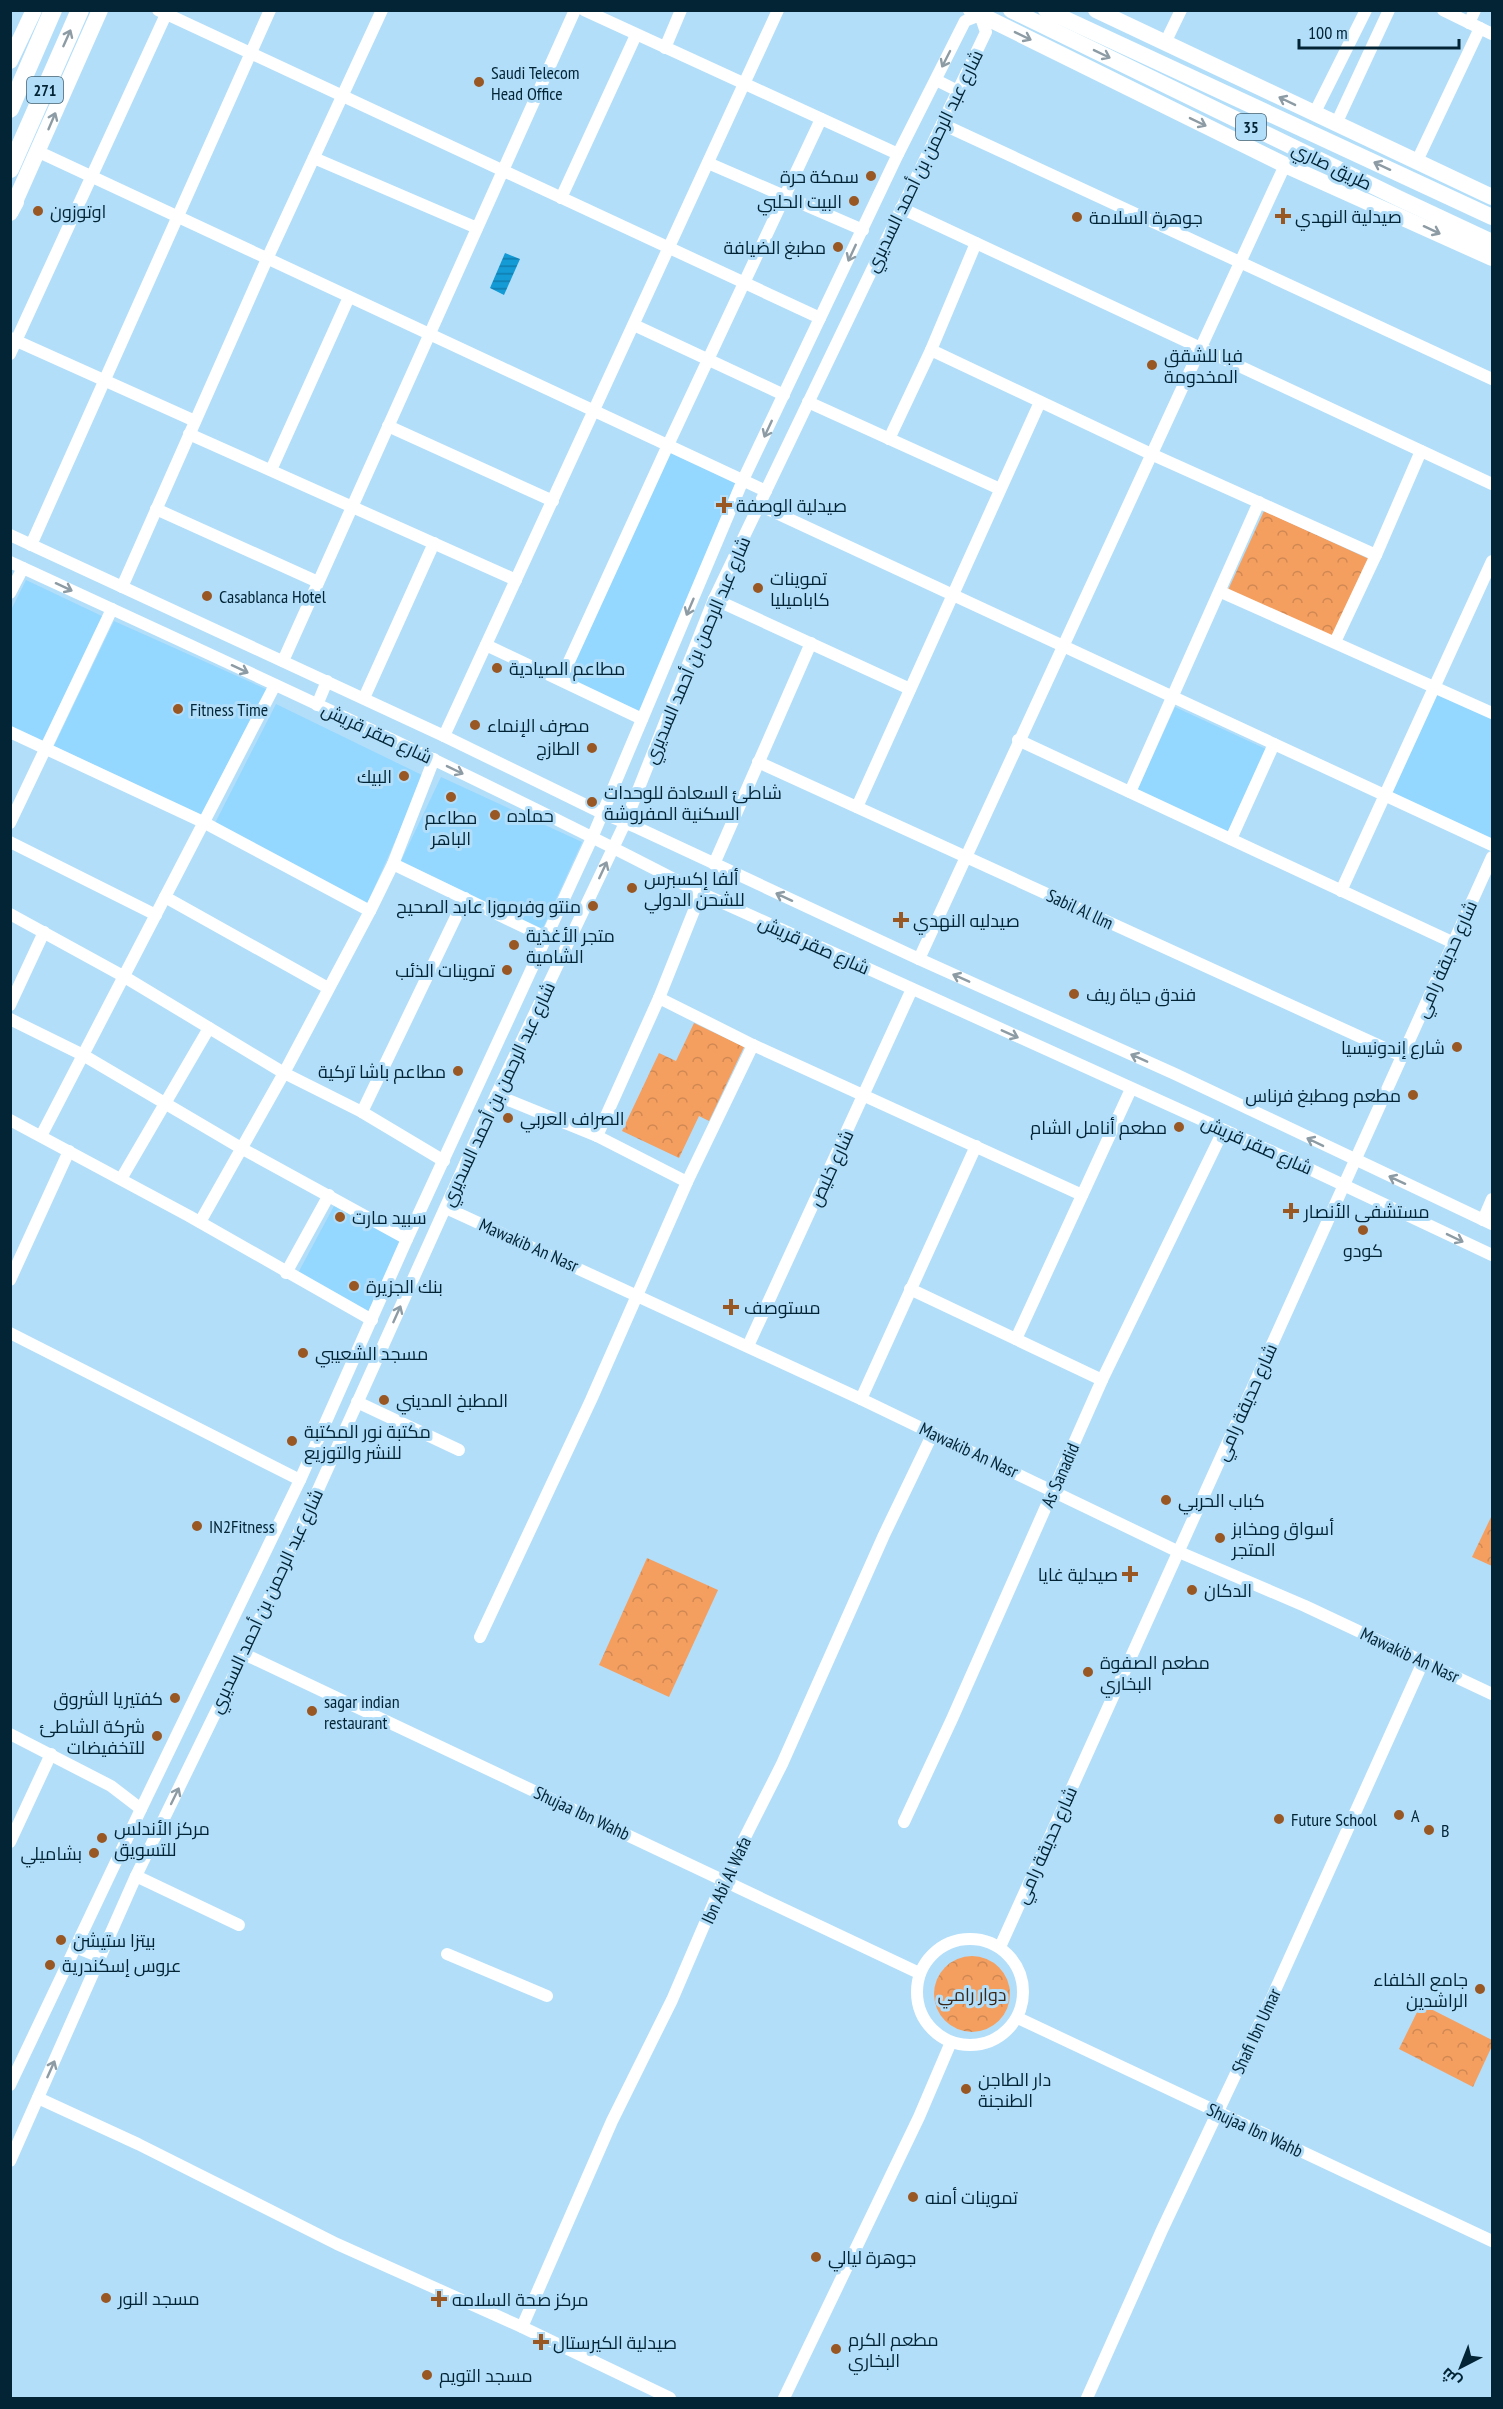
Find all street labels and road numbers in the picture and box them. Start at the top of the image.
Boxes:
street label: شارع عبد الرحمن بن أحمد السديري [860,46,991,277]
road number: 271 [27,77,63,103]
road number: 35 [1236,114,1266,140]
street label: طريق صاري [1287,137,1376,198]
street label: شارع عبد الرحمن بن أحمد السديري [639,533,758,768]
street label: شارع صقر قريش [318,697,436,770]
street label: Sabil Al llm [1043,884,1117,934]
street label: شارع حديقة رامي [1410,897,1485,1022]
street label: شارع صقر قريش [754,910,873,981]
street label: شارع عبد الرحمن بن أحمد السديري [436,978,563,1211]
street label: شارع صقر قريش [1197,1110,1316,1181]
street label: شارع خليص [803,1126,860,1210]
street label: Mawakib An Nasr [476,1213,582,1277]
street label: شارع حديقة رامي [1210,1340,1285,1465]
street label: Mawakib An Nasr [916,1417,1022,1483]
street label: As Sanadid [1036,1439,1084,1511]
street label: شارع عبد الرحمن بن أحمد السديري [204,1485,331,1718]
street label: Mawakib An Nasr [1357,1622,1463,1688]
street label: Shujaa Ibn Wahb [530,1781,634,1845]
street label: شارع حديقة رامي [1010,1783,1085,1908]
street label: Ibn Abi Al Wafa [696,1833,756,1927]
street label: Shafi Ibn Umar [1226,1985,1286,2077]
street label: Shujaa Ibn Wahb [1203,2098,1307,2162]

